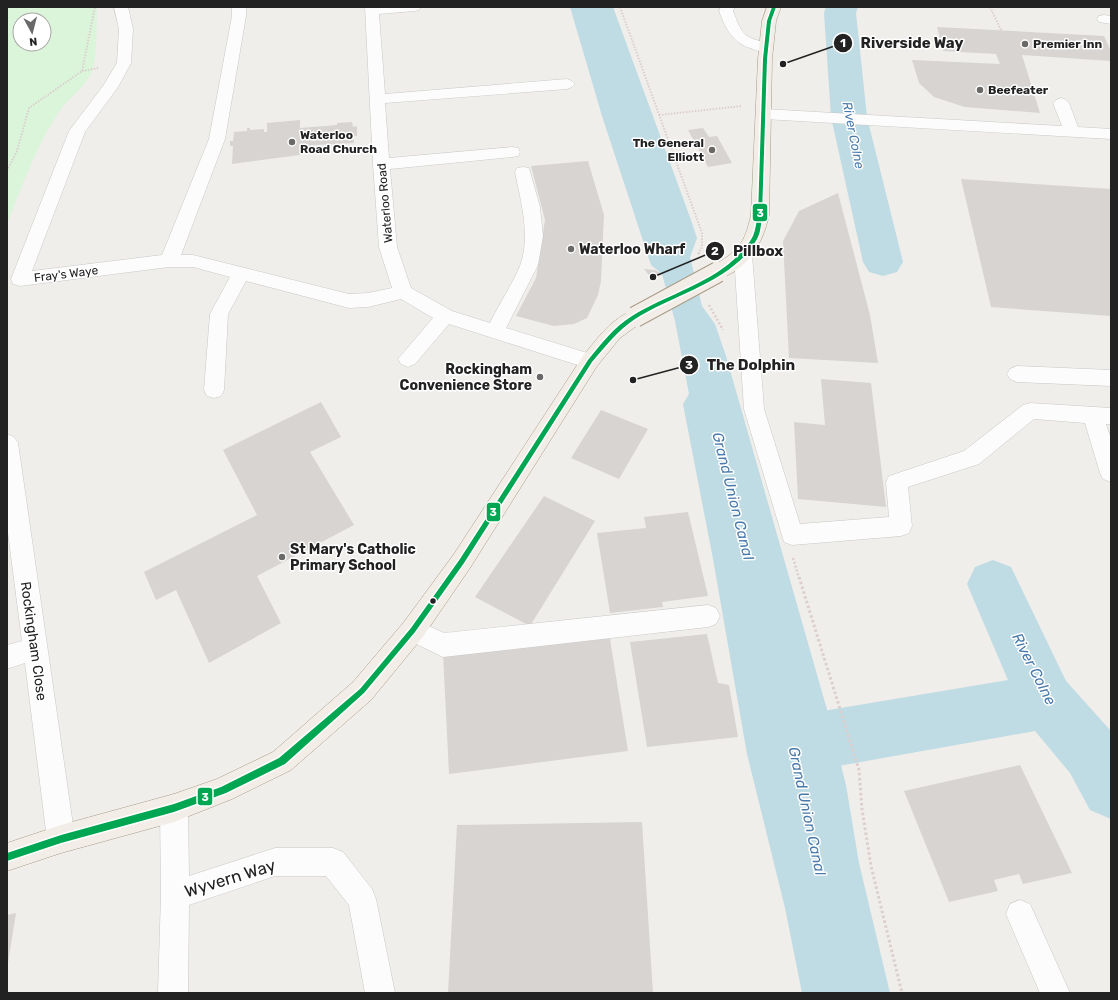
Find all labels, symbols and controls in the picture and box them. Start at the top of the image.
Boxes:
north arrow [12,12,52,52]
callout: Riverside Way [833,30,971,57]
text: N [28,34,38,48]
text: Riverside Way [861,34,963,52]
text: 1 [840,36,846,50]
place label: Premier Inn [1033,37,1103,51]
marker: Premier Inn [1020,39,1030,49]
place label: Beefeater [988,83,1049,97]
marker: Beefeater [975,85,985,95]
water label: River Colne [840,100,867,170]
place label: Waterloo Road Church [300,128,377,156]
place label: The General Elliott [633,136,704,164]
marker: Waterloo Road Church [287,137,297,147]
marker: The General Elliott [707,145,717,155]
street label: Waterloo Road [375,163,395,243]
line badge: 3 [752,203,768,222]
text: 3 [756,207,764,220]
callout: Pillbox [705,237,791,264]
place label: Waterloo Wharf [579,241,686,258]
text: Pillbox [733,242,783,260]
marker: Waterloo Wharf [566,244,576,254]
text: 2 [711,244,719,258]
street label: Fray's Waye [33,263,99,285]
callout: The Dolphin [679,351,803,378]
text: The Dolphin [707,356,795,374]
text: 3 [685,358,693,372]
place label: Rockingham Convenience Store [400,361,532,394]
marker: Rockingham Convenience Store [535,372,545,382]
water label: Grand Union Canal [708,430,758,562]
line badge: 3 [486,502,501,522]
text: 3 [489,506,497,519]
place label: St Mary's Catholic Primary School [290,541,416,574]
marker: St Mary's Catholic Primary School [277,552,287,562]
street label: Rockingham Close [17,580,50,702]
unlabelled marker [428,596,438,606]
water label: River Colne [1008,630,1060,709]
water label: Grand Union Canal [785,745,830,877]
line badge: 3 [197,787,213,806]
text: 3 [201,791,209,804]
street label: Wyvern Way [182,855,278,901]

